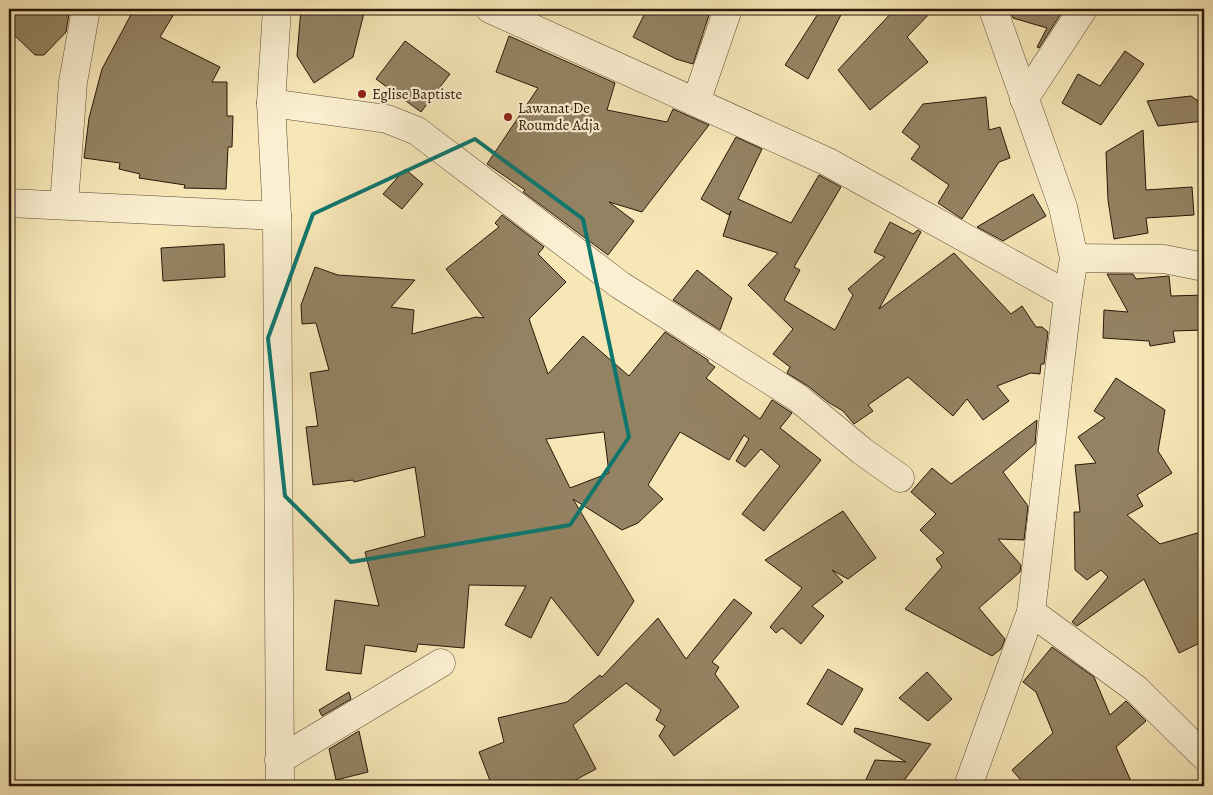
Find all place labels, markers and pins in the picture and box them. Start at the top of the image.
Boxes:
place label: Eglise Baptiste [372,84,462,104]
marker: Eglise Baptiste [356,88,368,100]
place label: Lawanat De Roumde Adja [518,98,600,135]
marker: Lawanat De Roumde Adja [502,111,514,123]

